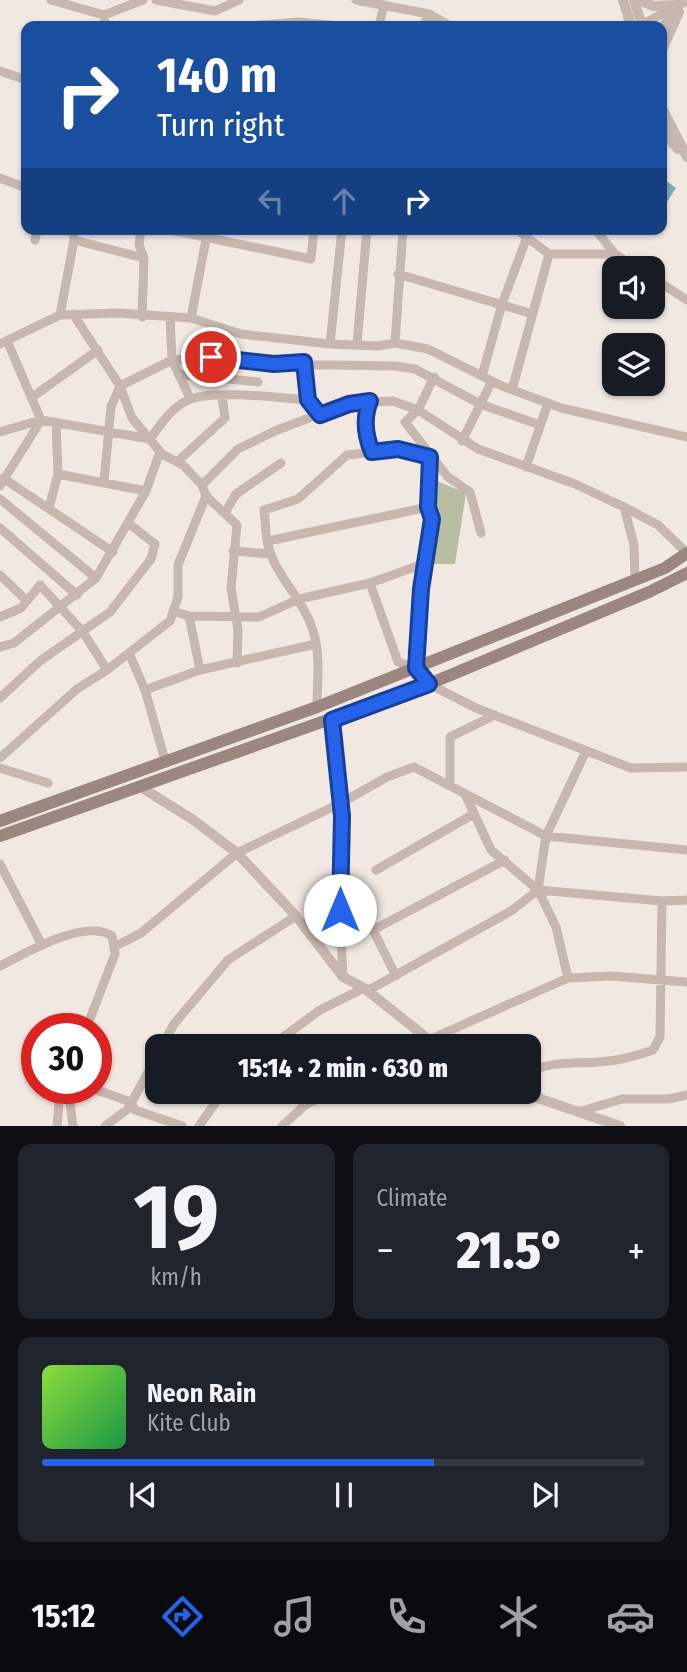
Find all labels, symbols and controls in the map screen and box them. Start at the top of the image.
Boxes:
text: 140 m [157,46,277,105]
icon: right [42,49,133,140]
text: Turn right [157,106,284,144]
icon: left [252,182,290,220]
icon: ahead [325,182,363,220]
icon: right [398,182,436,220]
map controls [602,256,665,396]
button: sound [602,256,665,319]
pin [181,327,241,387]
button: layers [602,333,665,396]
icon: arrive [192,338,230,376]
position arrow [303,873,377,947]
speed limit sign: 30 [21,1013,112,1104]
text: 15:14 · 2 min · 630 m [238,1053,448,1084]
text: 19 [133,1163,219,1272]
text: Climate [377,1184,447,1212]
text: 21.5° [456,1219,565,1282]
text: − [377,1228,394,1274]
text: + [628,1228,645,1274]
text: km/h [151,1263,202,1291]
text: Neon Rain [147,1378,256,1409]
text: Kite Club [147,1409,231,1437]
icon: previous [124,1476,162,1514]
icon: pause [325,1476,363,1514]
icon: next [526,1476,564,1514]
icon: directions [158,1592,207,1641]
icon: music [270,1592,319,1641]
icon: phone [382,1592,431,1641]
icon: climate [494,1592,543,1641]
icon: car [606,1592,655,1641]
text: 15:12 [32,1597,95,1635]

